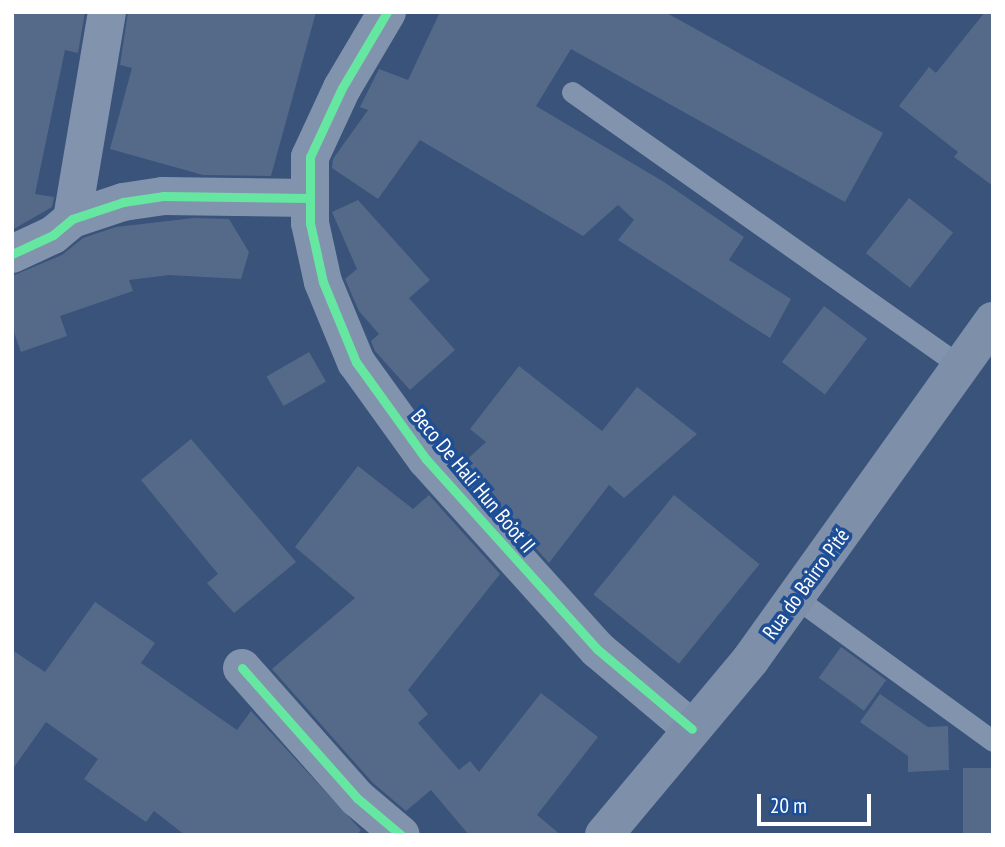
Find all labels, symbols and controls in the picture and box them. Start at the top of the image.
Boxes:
street label: Beco De Hali Hun Bo’ot II [406,404,540,558]
street label: Rua do Bairro Pité [757,524,855,644]
scale bar [760,780,874,824]
text: 20 m [770,792,807,819]

